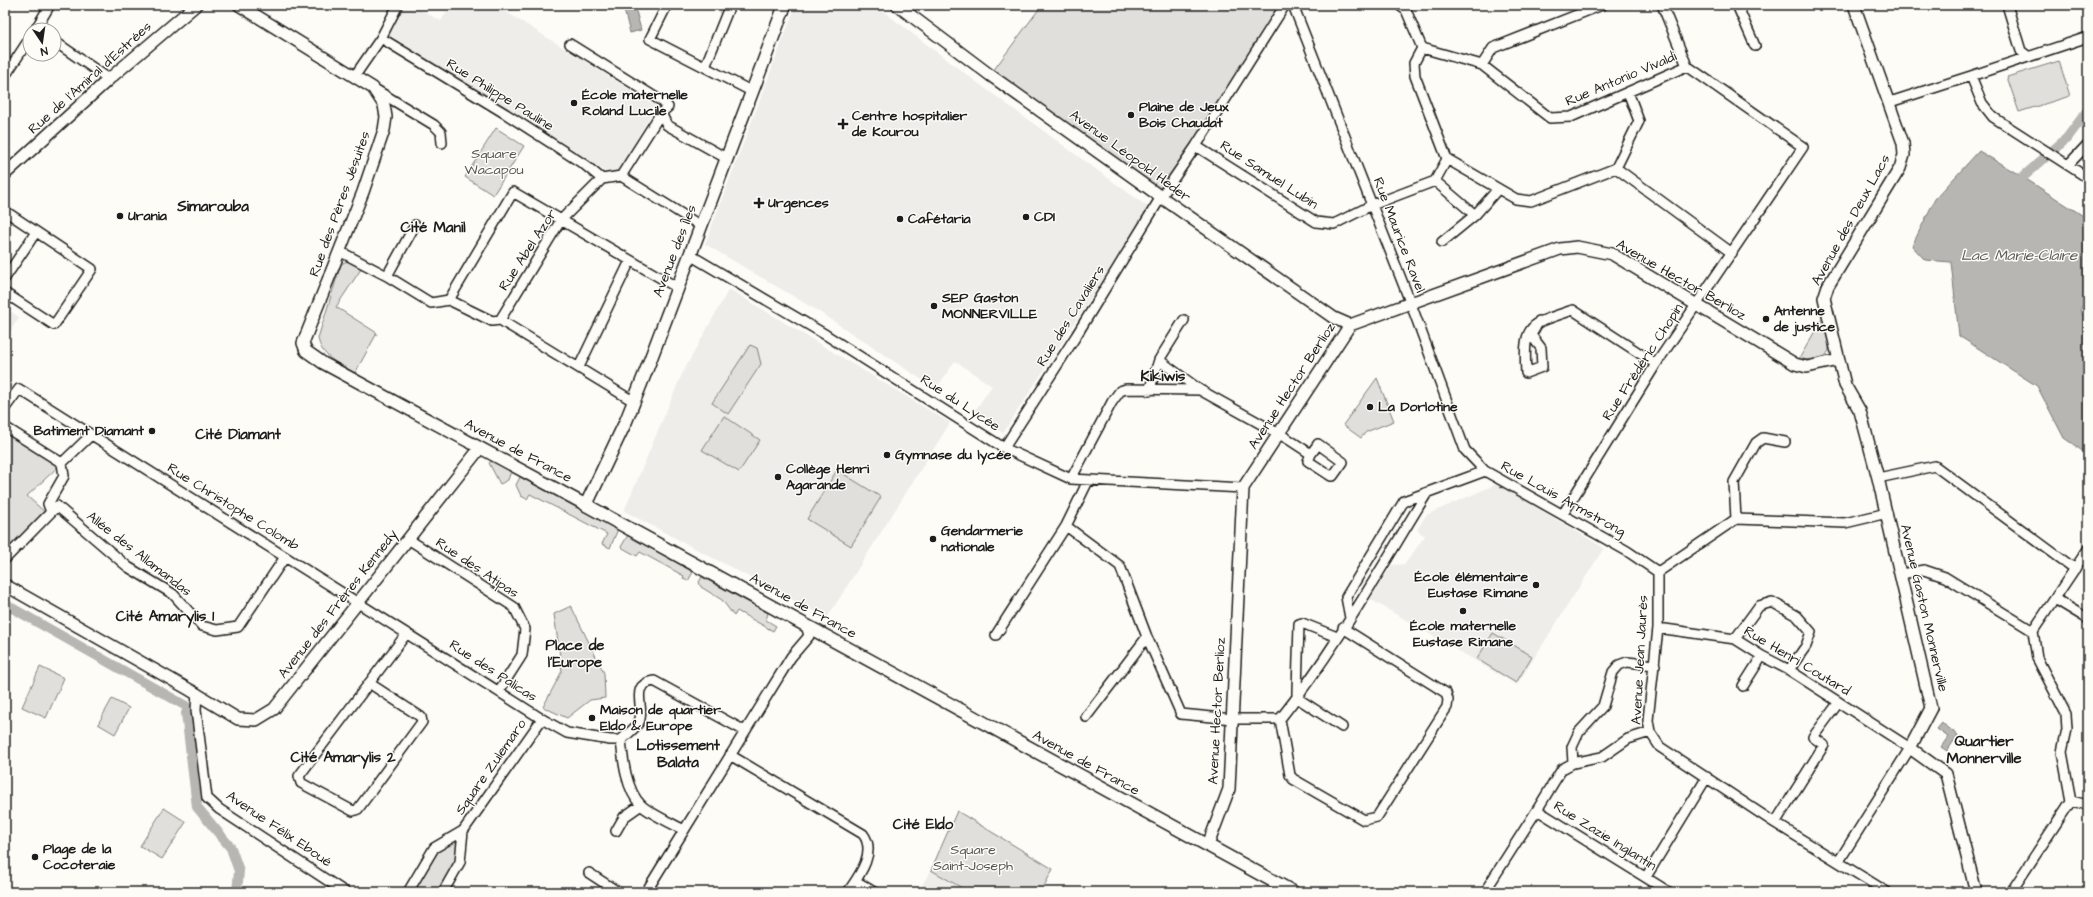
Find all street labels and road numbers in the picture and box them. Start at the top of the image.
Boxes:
street label: Rue de l'Amiral d'Estrées [24,17,156,139]
street label: Rue Antonio Vivaldi [1562,47,1680,111]
street label: Rue Philippe Pauline [442,54,558,136]
street label: Avenue Léopold Heder [1065,105,1195,207]
street label: Rue des Pères Jésuites [304,128,376,280]
street label: Rue Samuel Lubin [1216,136,1322,214]
street label: Avenue des Deux Lacs [1807,151,1895,289]
street label: Rue Maurice Ravel [1368,174,1430,296]
street label: Avenue des Îles [648,202,702,300]
street label: Rue Abel Azor [494,205,562,295]
street label: Avenue Hector Berlioz [1612,235,1750,326]
street label: Rue des Cavaliers [1032,262,1110,370]
street label: Rue Frédéric Chopin [1598,300,1688,424]
street label: Avenue Hector Berlioz [1244,319,1341,453]
street label: Rue du Lycée [916,370,1004,437]
street label: Avenue de France [461,414,576,488]
street label: Rue Louis Armstrong [1497,456,1629,542]
street label: Rue Christophe Colomb [163,458,303,556]
street label: Allée des Allamandas [82,507,196,601]
street label: Avenue Gaston Monnerville [1895,522,1953,694]
street label: Avenue des Frères Kennedy [274,525,403,683]
street label: Rue des Atipas [431,533,523,603]
street label: Avenue de France [746,568,860,644]
street label: Avenue Jean Jaurès [1627,595,1653,725]
street label: Rue Henri Coutard [1740,621,1854,701]
street label: Rue des Palicas [445,635,541,707]
street label: Avenue Hector Berlioz [1203,637,1231,785]
street label: Square Zulemaro [450,715,532,819]
street label: Avenue de France [1029,725,1143,801]
street label: Avenue Félix Eboué [222,786,336,872]
street label: Rue Zazie Inglantin [1550,796,1660,876]

